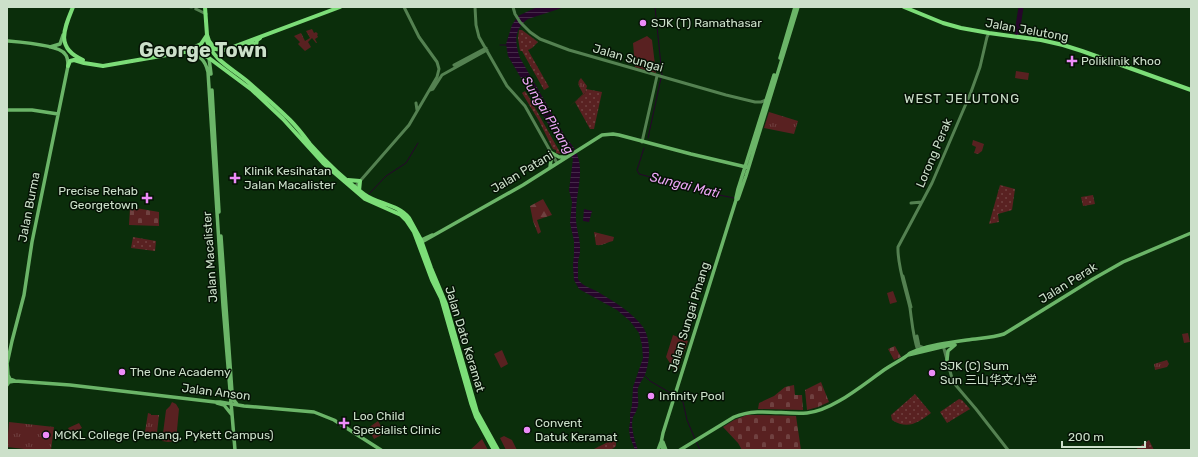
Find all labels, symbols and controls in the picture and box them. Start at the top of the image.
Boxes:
place label: SJK (T) Ramathasar [651,16,762,30]
street label: Jalan Jelutong [984,16,1070,44]
marker: SJK (T) Ramathasar [638,18,648,28]
district label: George Town [139,38,267,62]
street label: Jalan Sungai [591,41,665,75]
place label: Poliklinik Khoo [1081,54,1161,68]
marker: Poliklinik Khoo [1066,55,1078,67]
water label: Sungai Pinang [518,73,577,157]
district label: WEST JELUTONG [904,91,1020,106]
street label: Lorong Perak [913,116,955,190]
street label: Jalan Patani [489,148,556,196]
place label: Klinik Kesihatan Jalan Macalister [244,164,336,192]
water label: Sungai Mati [648,169,722,202]
street label: Jalan Burma [15,171,43,243]
marker: Klinik Kesihatan Jalan Macalister [229,172,241,184]
place label: Precise Rehab Georgetown [58,184,138,212]
marker: Precise Rehab Georgetown [141,192,153,204]
street label: Jalan Macalister [200,211,220,303]
street label: Jalan Perak [1036,259,1100,306]
street label: Jalan Sungai Pinang [666,260,712,374]
street label: Jalan Dato Keramat [442,284,488,394]
place label: SJK (C) Sum Sun 三山华文小学 [940,359,1037,387]
place label: The One Academy [130,365,231,379]
marker: The One Academy [117,367,127,377]
marker: SJK (C) Sum Sun 三山华文小学 [927,368,937,378]
street label: Jalan Anson [181,381,251,403]
place label: Infinity Pool [659,389,725,403]
marker: Infinity Pool [646,391,656,401]
place label: Loo Child Specialist Clinic [353,409,441,437]
place label: Convent Datuk Keramat [535,416,618,444]
marker: Loo Child Specialist Clinic [338,417,350,429]
scale bar [1062,423,1145,449]
marker: Convent Datuk Keramat [522,425,532,435]
place label: MCKL College (Penang, Pykett Campus) [54,428,274,442]
marker: MCKL College (Penang, Pykett Campus) [41,430,51,440]
text: 200 m [1068,430,1104,444]

